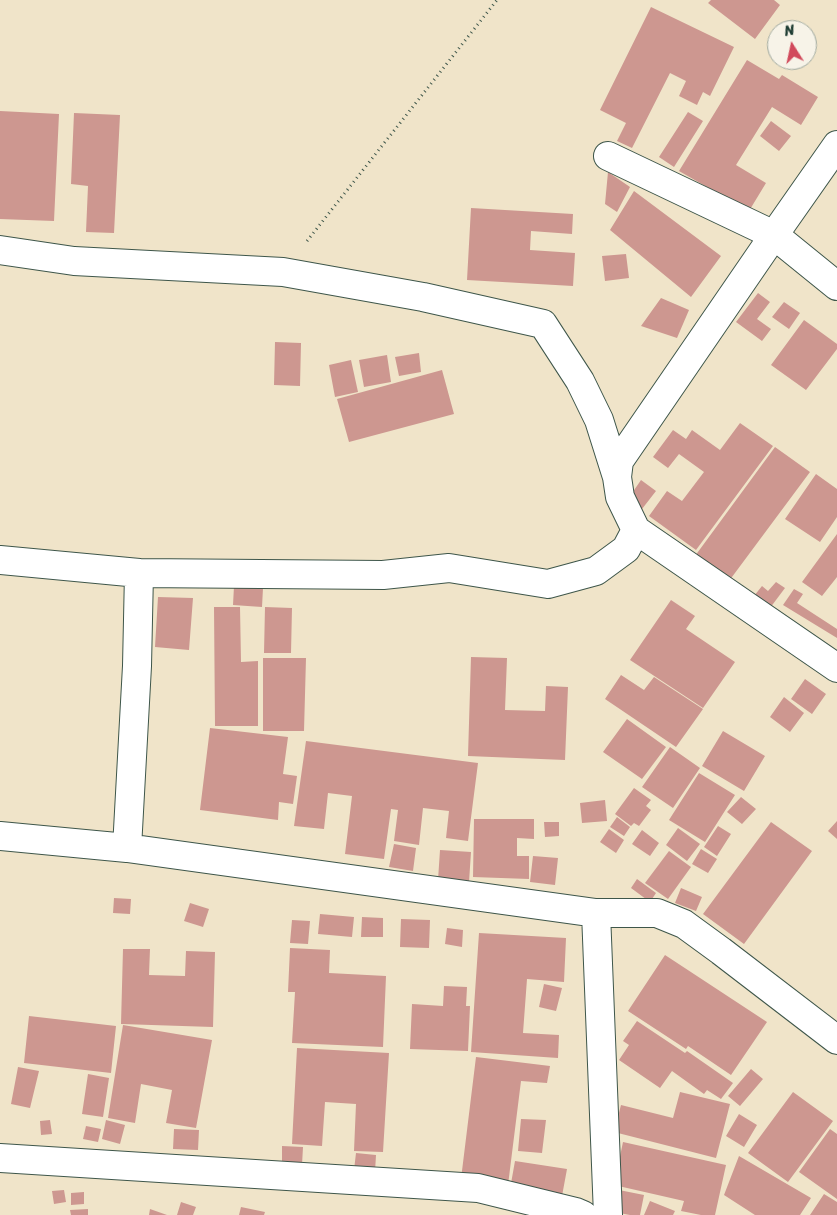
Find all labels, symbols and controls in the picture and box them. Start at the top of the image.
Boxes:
text: N [783,18,796,44]
north arrow [767,20,817,70]

